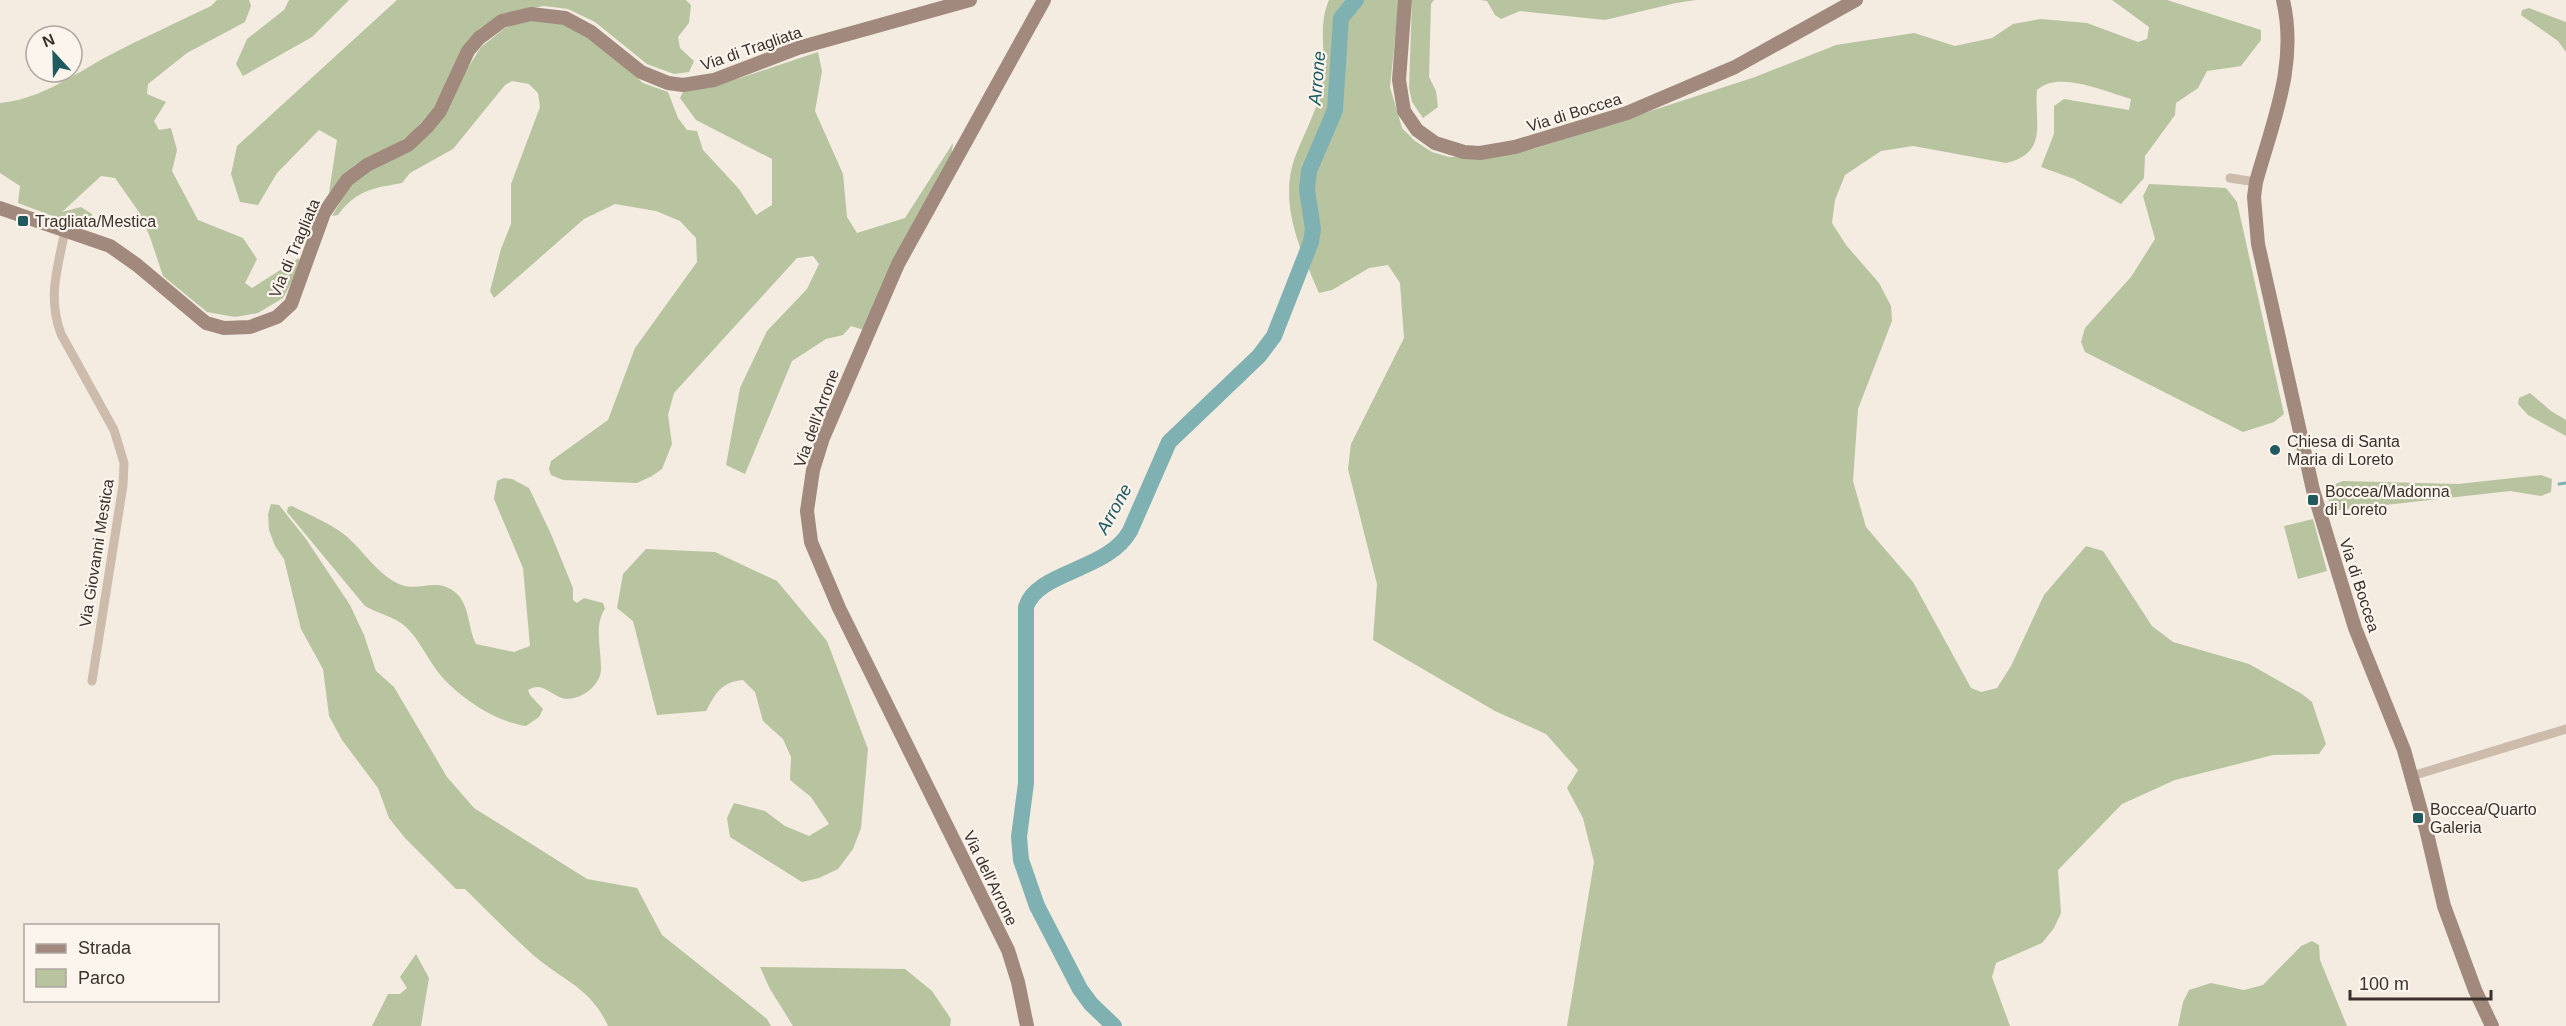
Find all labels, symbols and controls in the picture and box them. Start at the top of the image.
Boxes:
street label: Via di Tragliata [698,23,804,74]
north arrow [24,24,84,84]
text: N [40,31,57,51]
water label: Arrone [1305,50,1329,107]
street label: Via di Boccea [1525,90,1623,135]
street label: Via di Tragliata [266,196,323,300]
place label: Tragliata/Mestica [35,213,156,230]
marker: Tragliata/Mestica [16,214,30,228]
street label: Via dell'Arrone [791,367,842,470]
place label: Chiesa di Santa Maria di Loreto [2287,433,2400,468]
marker: Chiesa di Santa Maria di Loreto [2268,443,2282,457]
street label: Via Giovanni Mestica [76,478,117,628]
water label: Arrone [1092,481,1136,538]
place label: Boccea/Madonna di Loreto [2325,483,2450,518]
marker: Boccea/Madonna di Loreto [2306,493,2320,507]
street label: Via di Boccea [2336,536,2383,634]
place label: Boccea/Quarto Galeria [2430,801,2537,836]
marker: Boccea/Quarto Galeria [2411,811,2425,825]
street label: Via dell'Arrone [960,828,1021,928]
legend [24,924,219,1002]
text: Strada [78,938,132,958]
scale bar [2350,963,2491,1001]
text: Parco [78,968,125,988]
text: 100 m [2359,974,2409,994]

